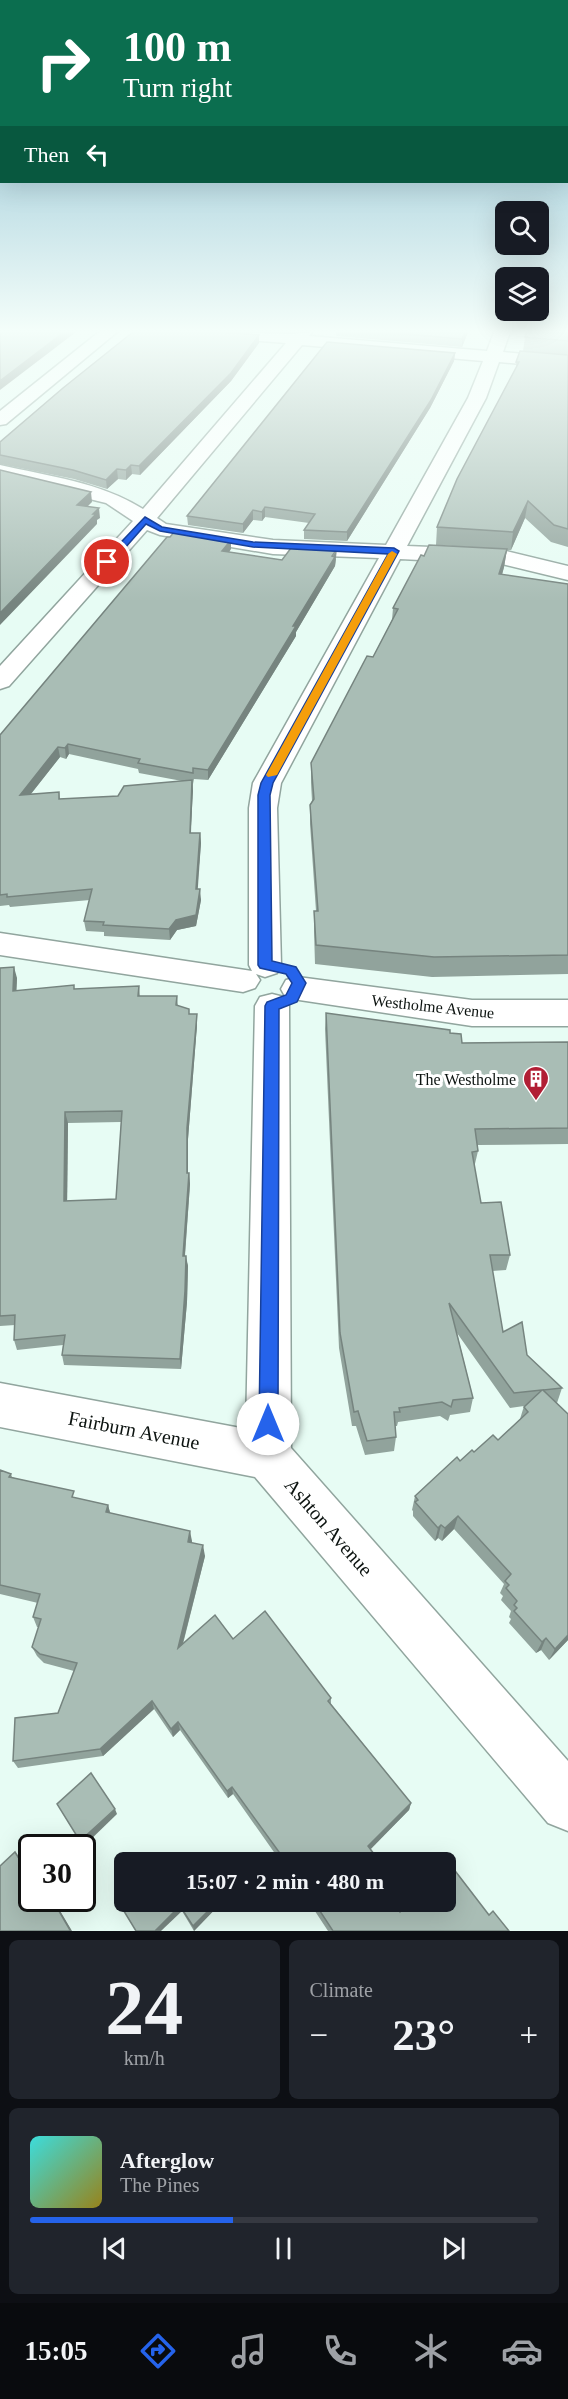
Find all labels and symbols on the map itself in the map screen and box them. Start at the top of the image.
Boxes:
pin [81,536,132,587]
street label: Westholme Avenue [371,992,495,1021]
building icon: The Westholme [521,1064,551,1102]
place label: The Westholme [416,1071,516,1088]
position arrow [236,1392,300,1456]
street label: Fairburn Avenue [66,1406,202,1454]
street label: Ashton Avenue [281,1474,378,1580]
speed limit sign: 30 [18,1834,96,1912]

